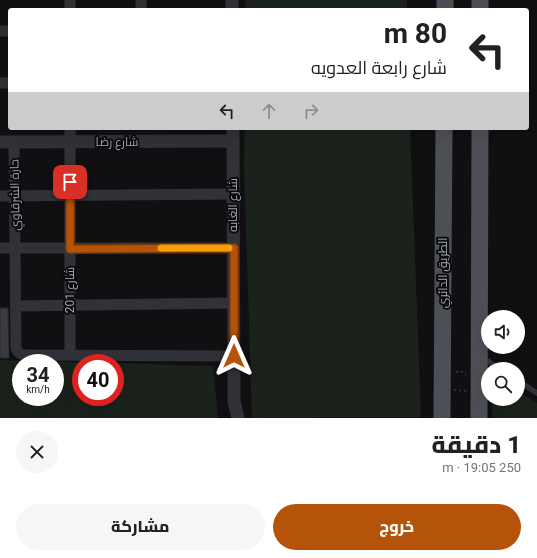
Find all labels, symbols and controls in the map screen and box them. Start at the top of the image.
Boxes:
text: 80 m [384,17,447,50]
icon: left [461,24,513,76]
text: شارع رابعة العدويه [311,57,447,78]
icon: left [216,100,238,122]
icon: ahead [258,100,280,122]
icon: right [300,100,322,122]
street label: شارع رضا [96,135,138,150]
street label: حارة الشرقاوي [7,159,26,231]
pin [53,165,87,199]
icon: arrive [59,171,81,193]
street label: شارع الغابه [226,178,241,232]
street label: الطريق الدائري [436,238,453,308]
street label: شارع 201 [63,267,78,313]
map controls [481,310,525,406]
button: sound [481,310,525,354]
position arrow [213,335,255,377]
speed limit sign: 40 [72,354,124,406]
button: search [481,362,525,406]
text: 34 [27,363,49,387]
text: km/h [26,384,50,395]
button: close [16,431,58,473]
text: 1 دقيقة [431,431,521,459]
text: 250 m · 19:05 [442,460,521,475]
button: مشاركة [16,504,265,550]
button: خروج [273,504,521,550]

